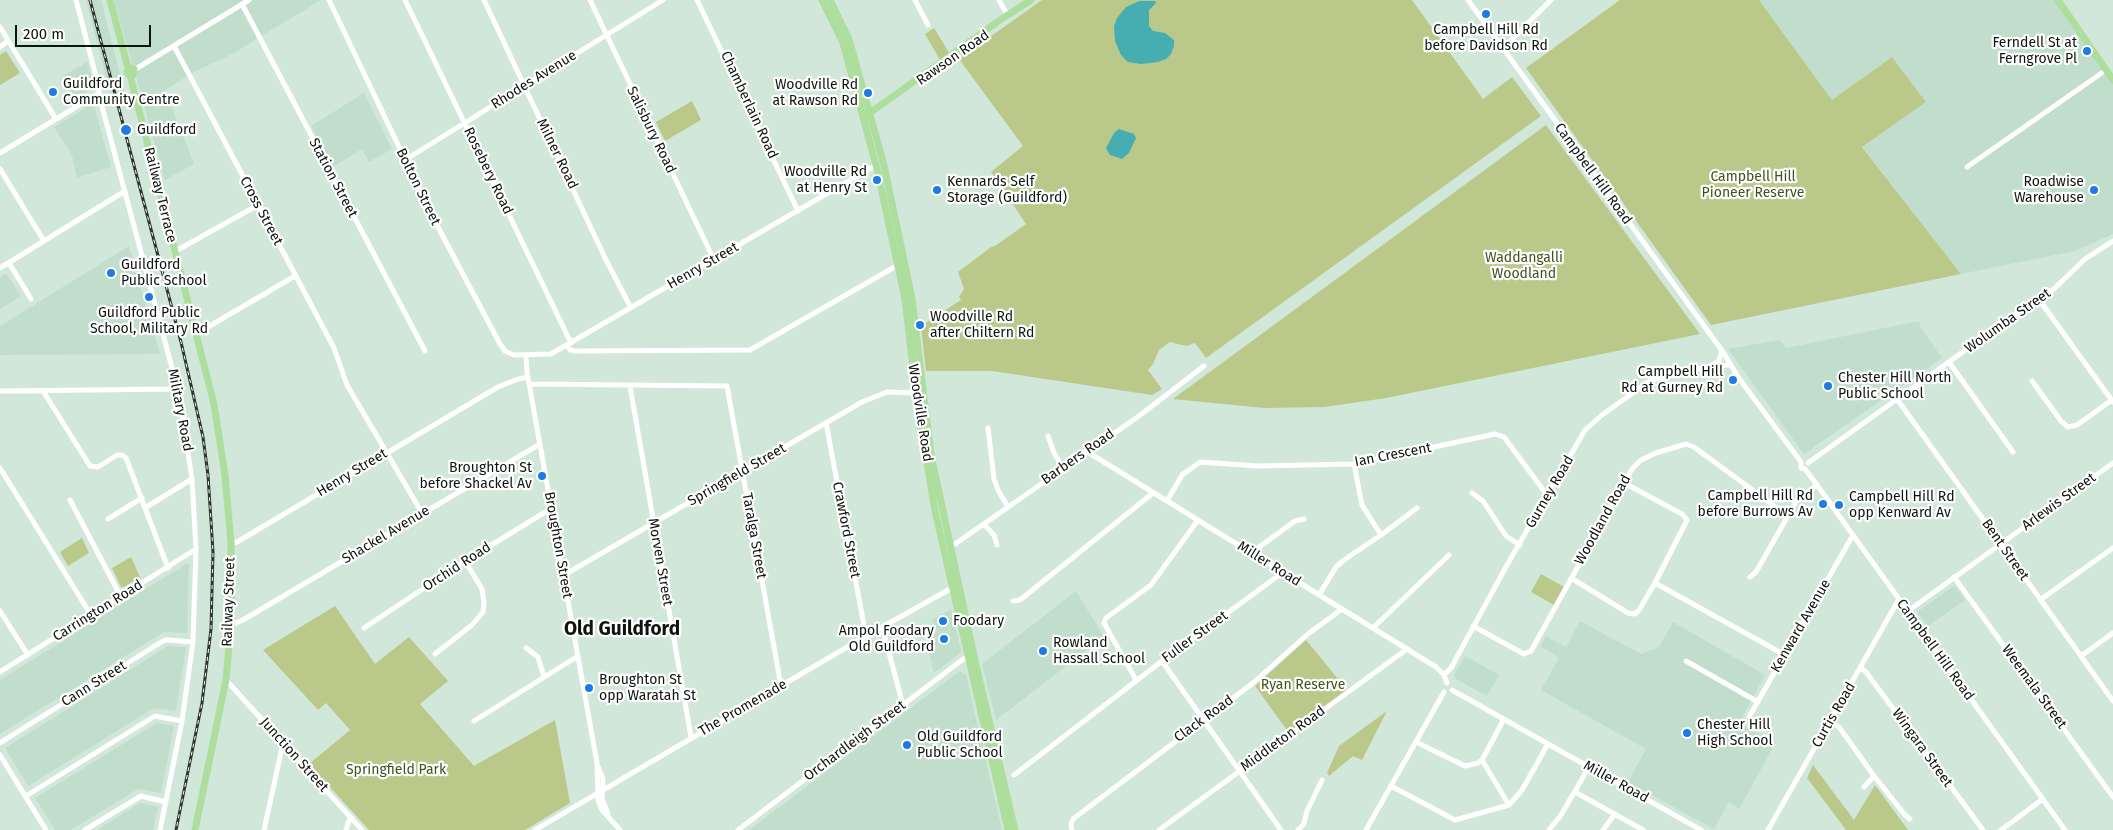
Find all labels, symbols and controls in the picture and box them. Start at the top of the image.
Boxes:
marker: Campbell Hill Rd before Davidson Rd [1480,8,1492,20]
scale bar [18,15,154,47]
place label: Campbell Hill Rd before Davidson Rd [1424,22,1548,54]
text: 200 m [23,25,64,43]
street label: Rawson Road [913,27,993,89]
place label: Ferndell St at Ferngrove Pl [1992,35,2077,68]
marker: Ferndell St at Ferngrove Pl [2081,45,2093,57]
street label: Rhodes Avenue [488,47,580,113]
street label: Chamberlain Road [717,49,781,161]
place label: Guildford Community Centre [63,76,180,108]
place label: Woodville Rd at Rawson Rd [772,77,858,110]
street label: Salisbury Road [623,84,679,176]
marker: Guildford Community Centre [47,86,59,98]
marker: Woodville Rd at Rawson Rd [862,87,874,99]
street label: Milner Road [533,116,581,192]
street label: Campbell Hill Road [1551,120,1635,228]
place label: Guildford [137,122,196,138]
marker: Guildford [119,123,133,137]
street label: Rosebery Road [460,125,516,217]
street label: Station Street [305,136,361,220]
street label: Railway Terrace [140,145,180,245]
street label: Bolton Street [392,146,444,228]
place label: Woodville Rd at Henry St [784,164,867,196]
park label: Campbell Hill Pioneer Reserve [1702,169,1804,202]
street label: Cross Street [236,174,286,248]
marker: Woodville Rd at Henry St [871,174,883,186]
place label: Kennards Self Storage (Guildford) [947,174,1067,206]
place label: Roadwise Warehouse [2014,174,2084,206]
marker: Kennards Self Storage (Guildford) [931,184,943,196]
marker: Roadwise Warehouse [2088,184,2100,196]
street label: Henry Street [664,239,742,293]
park label: Waddangalli Woodland [1485,250,1563,282]
place label: Guildford Public School [121,257,207,290]
marker: Guildford Public School [105,267,117,279]
street label: Wolumba Street [1962,285,2054,357]
marker: Guildford Public School, Military Rd [143,291,155,303]
place label: Guildford Public School, Military Rd [90,305,208,338]
place label: Woodville Rd after Chiltern Rd [930,309,1034,342]
marker: Woodville Rd after Chiltern Rd [914,319,926,331]
street label: Woodville Road [904,363,936,463]
place label: Campbell Hill Rd at Gurney Rd [1621,364,1723,397]
street label: Military Road [164,367,196,453]
place label: Chester Hill North Public School [1838,370,1951,402]
marker: Campbell Hill Rd at Gurney Rd [1727,374,1739,386]
marker: Chester Hill North Public School [1822,380,1834,392]
street label: Barbers Road [1038,426,1118,488]
street label: Ian Crescent [1353,439,1433,471]
street label: Springfield Street [685,440,789,510]
street label: Henry Street [314,445,390,501]
street label: Gurney Road [1522,453,1578,531]
place label: Broughton St before Shackel Av [419,460,532,492]
marker: Broughton St before Shackel Av [536,470,548,482]
street label: Arlewis Street [2019,470,2099,534]
street label: Woodland Road [1571,472,1635,568]
street label: Crawford Street [828,480,864,580]
place label: Campbell Hill Rd before Burrows Av [1698,488,1813,520]
place label: Campbell Hill Rd opp Kenward Av [1849,489,1955,522]
street label: Broughton Street [540,490,576,600]
street label: Taralga Street [738,492,770,580]
marker: Campbell Hill Rd before Burrows Av [1817,498,1829,510]
marker: Campbell Hill Rd opp Kenward Av [1833,499,1845,511]
street label: Shackel Avenue [339,502,433,568]
street label: Bent Street [1978,516,2032,584]
street label: Morven Street [644,517,676,607]
street label: Miller Road [1234,538,1304,590]
street label: Orchid Road [420,539,494,595]
street label: Railway Street [219,557,239,647]
street label: Kenward Avenue [1767,576,1835,676]
street label: Carrington Road [50,577,146,645]
street label: Campbell Hill Road [1893,596,1977,704]
street label: Fuller Street [1159,607,1231,667]
place label: Foodary [953,613,1004,629]
marker: Foodary [937,615,949,627]
district label: Old Guildford [564,619,680,641]
place label: Ampol Foodary Old Guildford [839,623,934,656]
marker: Ampol Foodary Old Guildford [938,633,950,645]
place label: Rowland Hassall School [1053,635,1145,668]
street label: Weemala Street [1998,642,2070,732]
marker: Rowland Hassall School [1037,645,1049,657]
street label: Cann Street [58,657,130,711]
place label: Broughton St opp Waratah St [599,672,696,704]
street label: The Promenade [696,676,790,740]
park label: Ryan Reserve [1261,677,1345,693]
street label: Curtis Road [1809,679,1859,751]
marker: Broughton St opp Waratah St [583,682,595,694]
street label: Clack Road [1171,692,1237,746]
street label: Orchardleigh Street [801,697,909,785]
street label: Middleton Road [1237,703,1329,775]
street label: Wingara Street [1888,706,1956,790]
street label: Junction Street [256,714,332,796]
place label: Chester Hill High School [1697,717,1773,750]
marker: Chester Hill High School [1681,727,1693,739]
place label: Old Guildford Public School [917,729,1003,762]
marker: Old Guildford Public School [901,739,913,751]
street label: Miller Road [1580,757,1652,807]
park label: Springfield Park [346,762,446,778]

